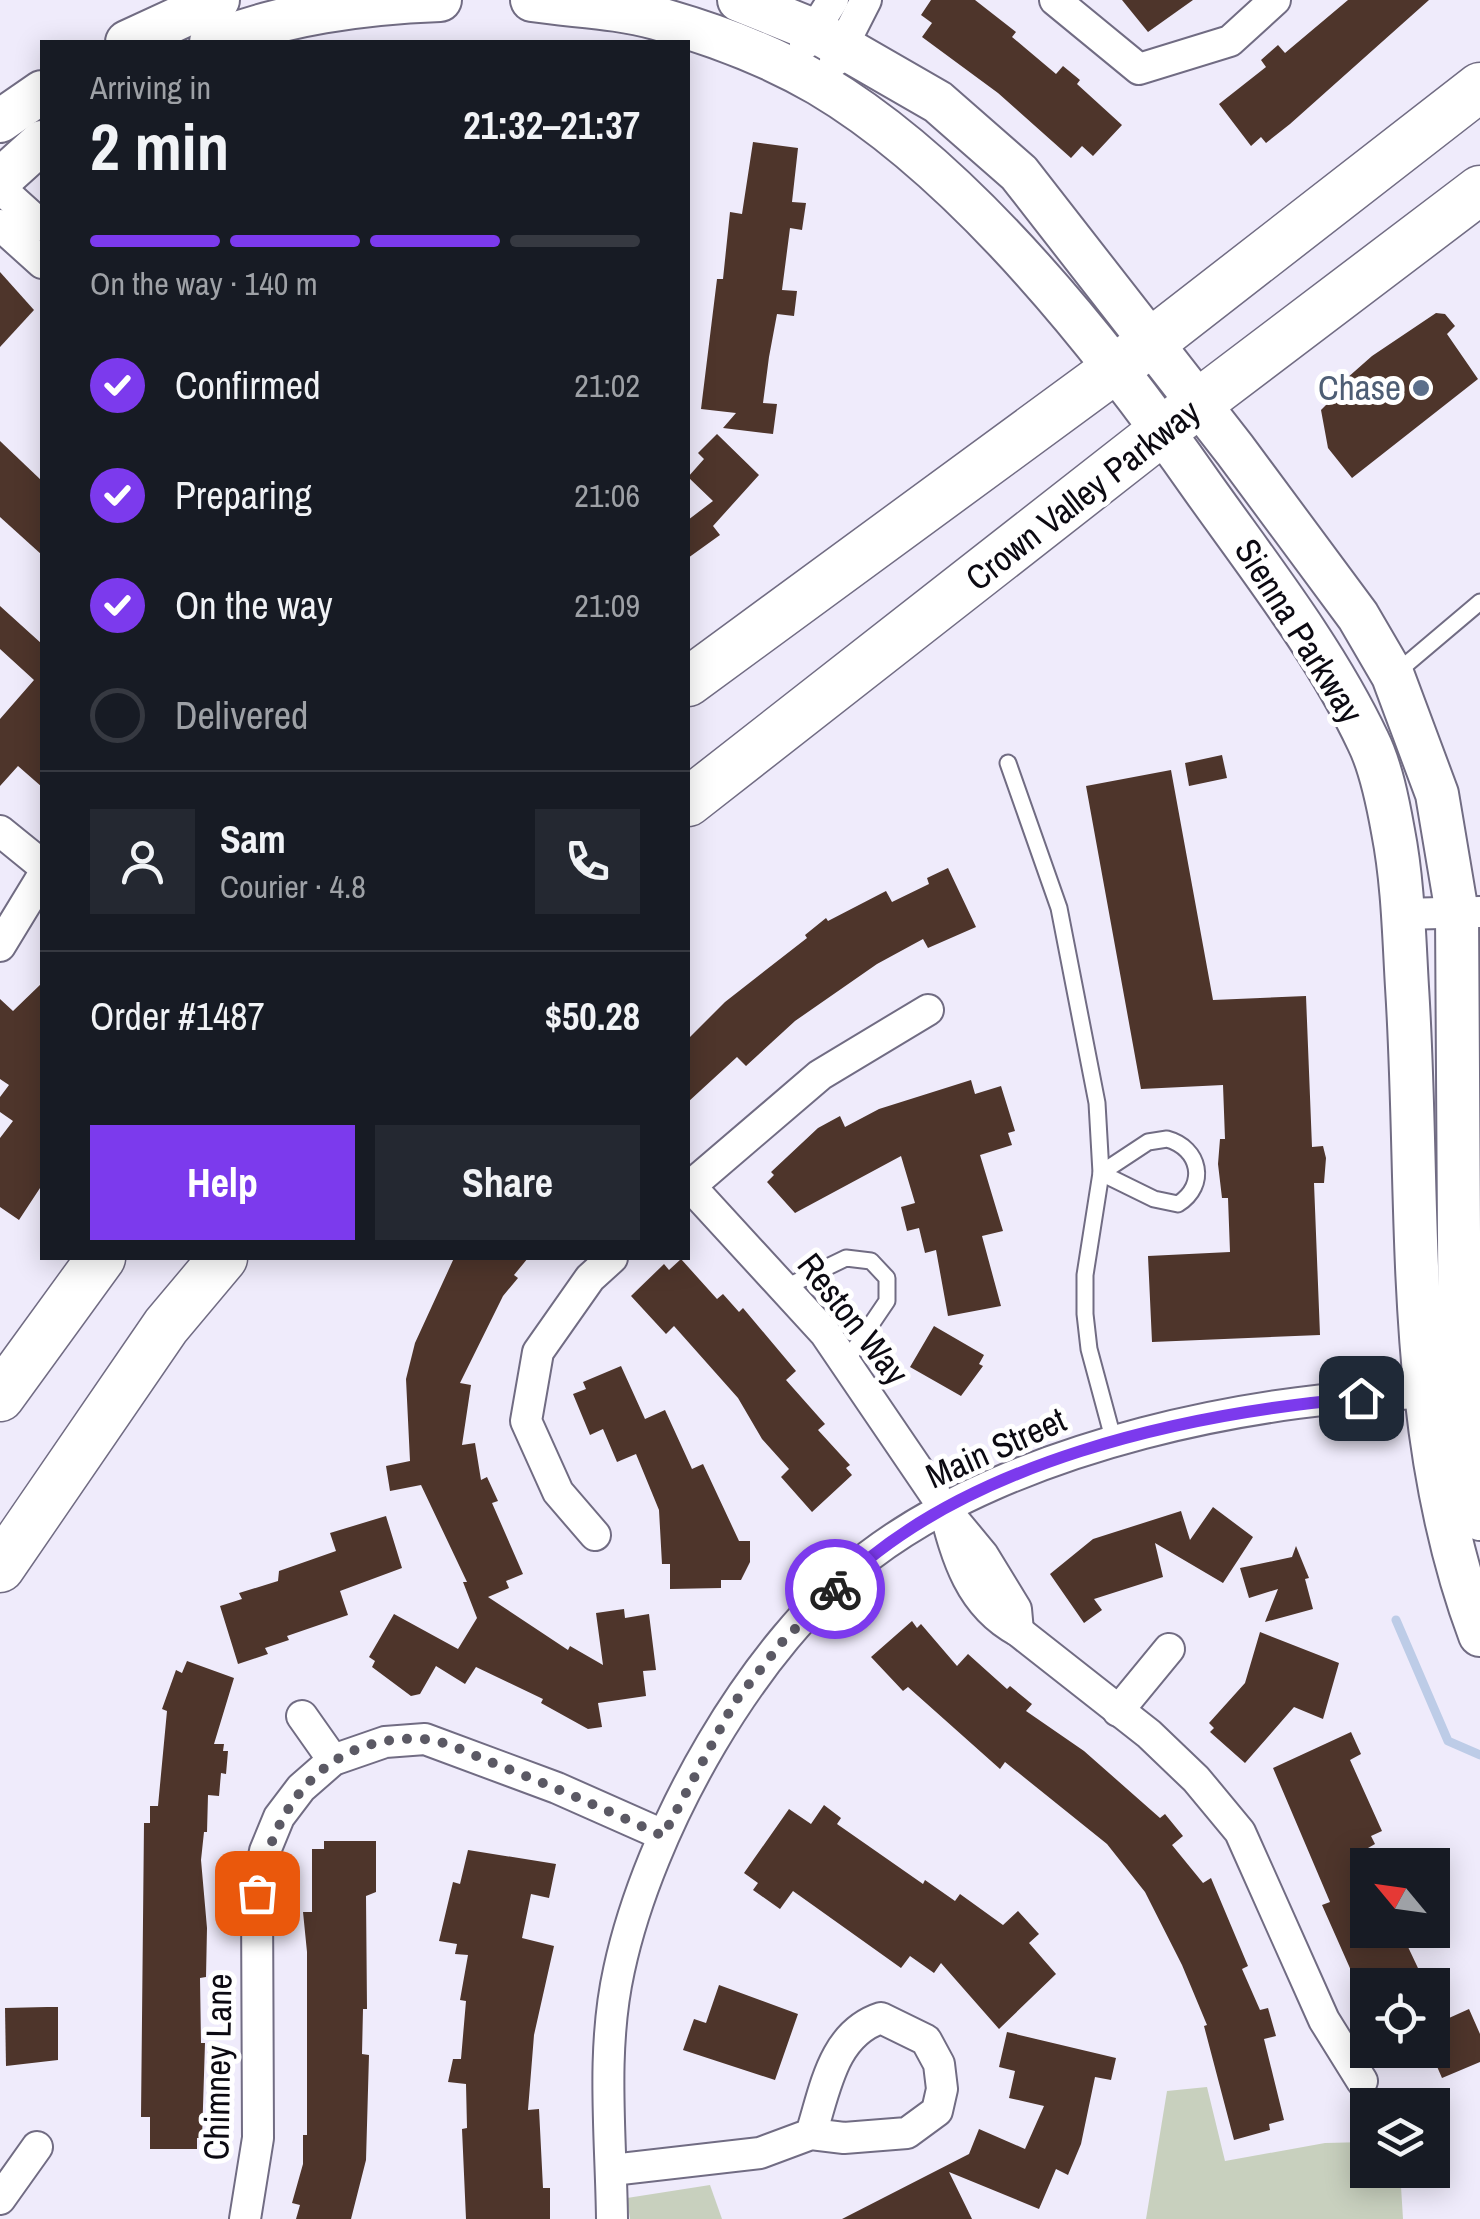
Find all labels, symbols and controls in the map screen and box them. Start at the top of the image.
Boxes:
text: Arriving in [90,66,211,109]
text: 21:32–21:37 [463,100,640,151]
text: 2 min [90,103,229,190]
text: On the way · 140 m [90,262,318,305]
icon: check [90,358,145,413]
text: Confirmed [175,360,320,411]
text: 21:02 [574,364,640,407]
place label: Chase [1318,364,1401,411]
marker: Chase [1410,377,1432,399]
street label: Crown Valley Parkway [956,388,1210,601]
icon: check [90,468,145,523]
text: Preparing [175,470,312,521]
text: 21:06 [574,474,640,517]
street label: Sienna Parkway [1224,530,1375,732]
icon: check [90,578,145,633]
text: On the way [175,580,333,631]
text: 21:09 [574,584,640,627]
text: Delivered [175,690,308,741]
button: person [90,809,195,914]
button: phone [535,809,640,914]
text: Sam [220,814,286,865]
text: Courier · 4.8 [220,865,366,908]
text: Order #1487 [90,991,265,1042]
text: $50.28 [545,991,640,1042]
button: Help [90,1125,355,1240]
button: Share [375,1125,640,1240]
street label: Reston Way [787,1243,920,1395]
pin [1319,1356,1404,1441]
icon: home [1334,1371,1389,1426]
street label: Main Street [918,1396,1073,1499]
courier [785,1539,885,1639]
icon: bike [808,1562,863,1617]
north arrow [1350,1848,1450,1948]
map controls [1350,1848,1450,2188]
pin [215,1851,300,1936]
icon: bag [230,1866,285,1921]
button: locate [1350,1968,1450,2068]
street label: Chimney Lane [192,1973,243,2161]
button: layers [1350,2088,1450,2188]

